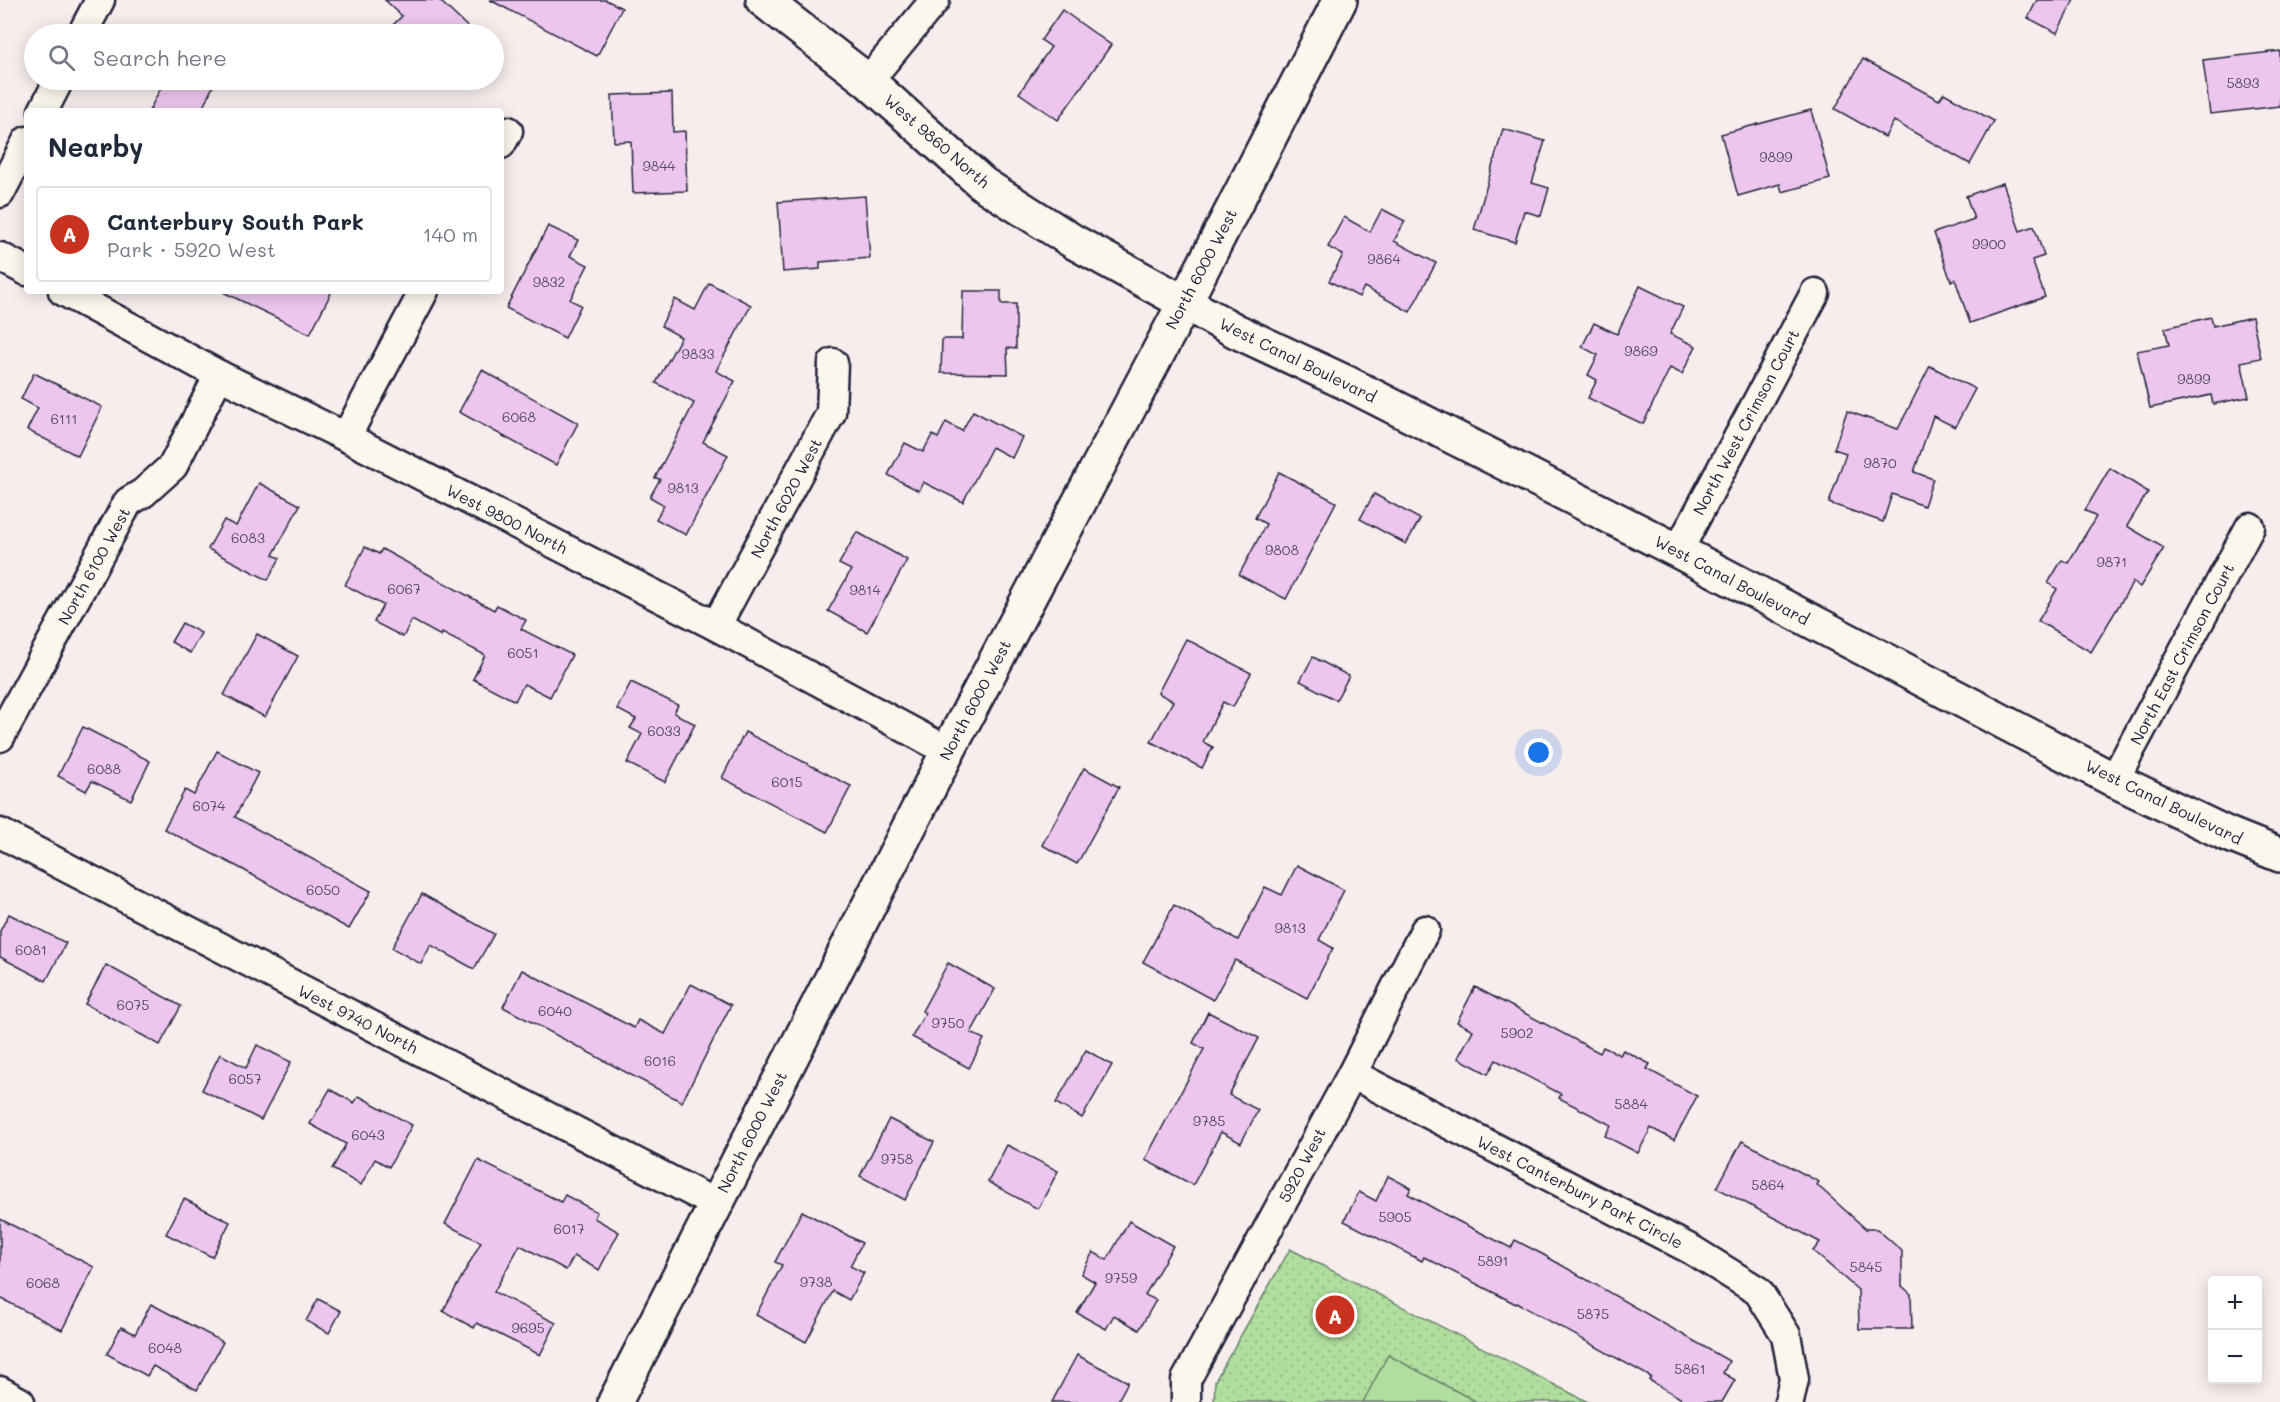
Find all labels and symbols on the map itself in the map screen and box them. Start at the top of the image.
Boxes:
house number: 5893 [2226,73,2260,92]
street label: West 9860 North [880,89,994,192]
house number: 9899 [1759,147,1793,166]
house number: 9844 [642,156,676,175]
street label: North 6000 West [1160,205,1241,333]
house number: 9900 [1972,234,2006,253]
house number: 9864 [1367,249,1401,268]
house number: 9832 [533,272,565,291]
street label: West Canal Boulevard [1216,312,1380,407]
street label: North West Crimson Court [1688,325,1804,518]
house number: 9869 [1624,341,1658,360]
house number: 9833 [681,344,715,363]
house number: 9899 [2177,369,2211,388]
house number: 6068 [502,407,536,426]
house number: 6111 [50,409,78,428]
street label: North 6020 West [745,434,826,561]
house number: 9870 [1863,453,1897,472]
house number: 9813 [667,478,699,497]
street label: West 9800 North [443,479,571,558]
street label: North 6100 West [53,503,134,628]
house number: 6083 [231,528,265,547]
street label: West Canal Boulevard [1651,530,1813,629]
house number: 9808 [1265,540,1299,559]
house number: 9871 [2097,552,2127,571]
street label: North East Crimson Court [2125,559,2238,748]
house number: 6067 [387,579,421,598]
house number: 9814 [849,580,881,599]
street label: North 6000 West [934,636,1015,764]
house number: 6051 [507,643,539,662]
house number: 6033 [647,721,681,740]
your location [1524,738,1553,767]
street label: West Canal Boulevard [2082,754,2246,849]
house number: 6088 [87,759,121,778]
house number: 6015 [771,772,803,791]
house number: 6074 [192,796,226,815]
house number: 6050 [306,880,340,899]
house number: 9813 [1274,918,1306,937]
house number: 6081 [15,940,47,959]
street label: West 9740 North [295,979,422,1058]
house number: 6075 [116,995,150,1014]
house number: 6040 [538,1001,572,1020]
house number: 9750 [932,1013,965,1032]
house number: 5902 [1501,1023,1533,1042]
house number: 6016 [644,1051,676,1070]
street label: North 6000 West [712,1067,791,1196]
house number: 6057 [228,1069,262,1088]
house number: 5884 [1614,1094,1648,1113]
house number: 9785 [1193,1111,1225,1130]
street label: 5920 West [1273,1124,1330,1206]
house number: 6043 [351,1125,385,1144]
street label: West Canterbury Park Circle [1474,1130,1687,1253]
house number: 9758 [881,1149,913,1168]
house number: 5864 [1751,1175,1785,1194]
house number: 5905 [1378,1207,1412,1226]
house number: 6017 [553,1219,585,1238]
house number: 5891 [1477,1251,1509,1270]
house number: 5845 [1849,1257,1883,1276]
house number: 9759 [1105,1268,1137,1287]
house number: 9738 [800,1272,832,1291]
house number: 6068 [26,1273,60,1292]
pin: A [1316,1292,1354,1338]
house number: 5875 [1577,1304,1609,1323]
house number: 9695 [511,1318,545,1337]
house number: 6048 [148,1338,182,1357]
house number: 5861 [1674,1359,1706,1378]

